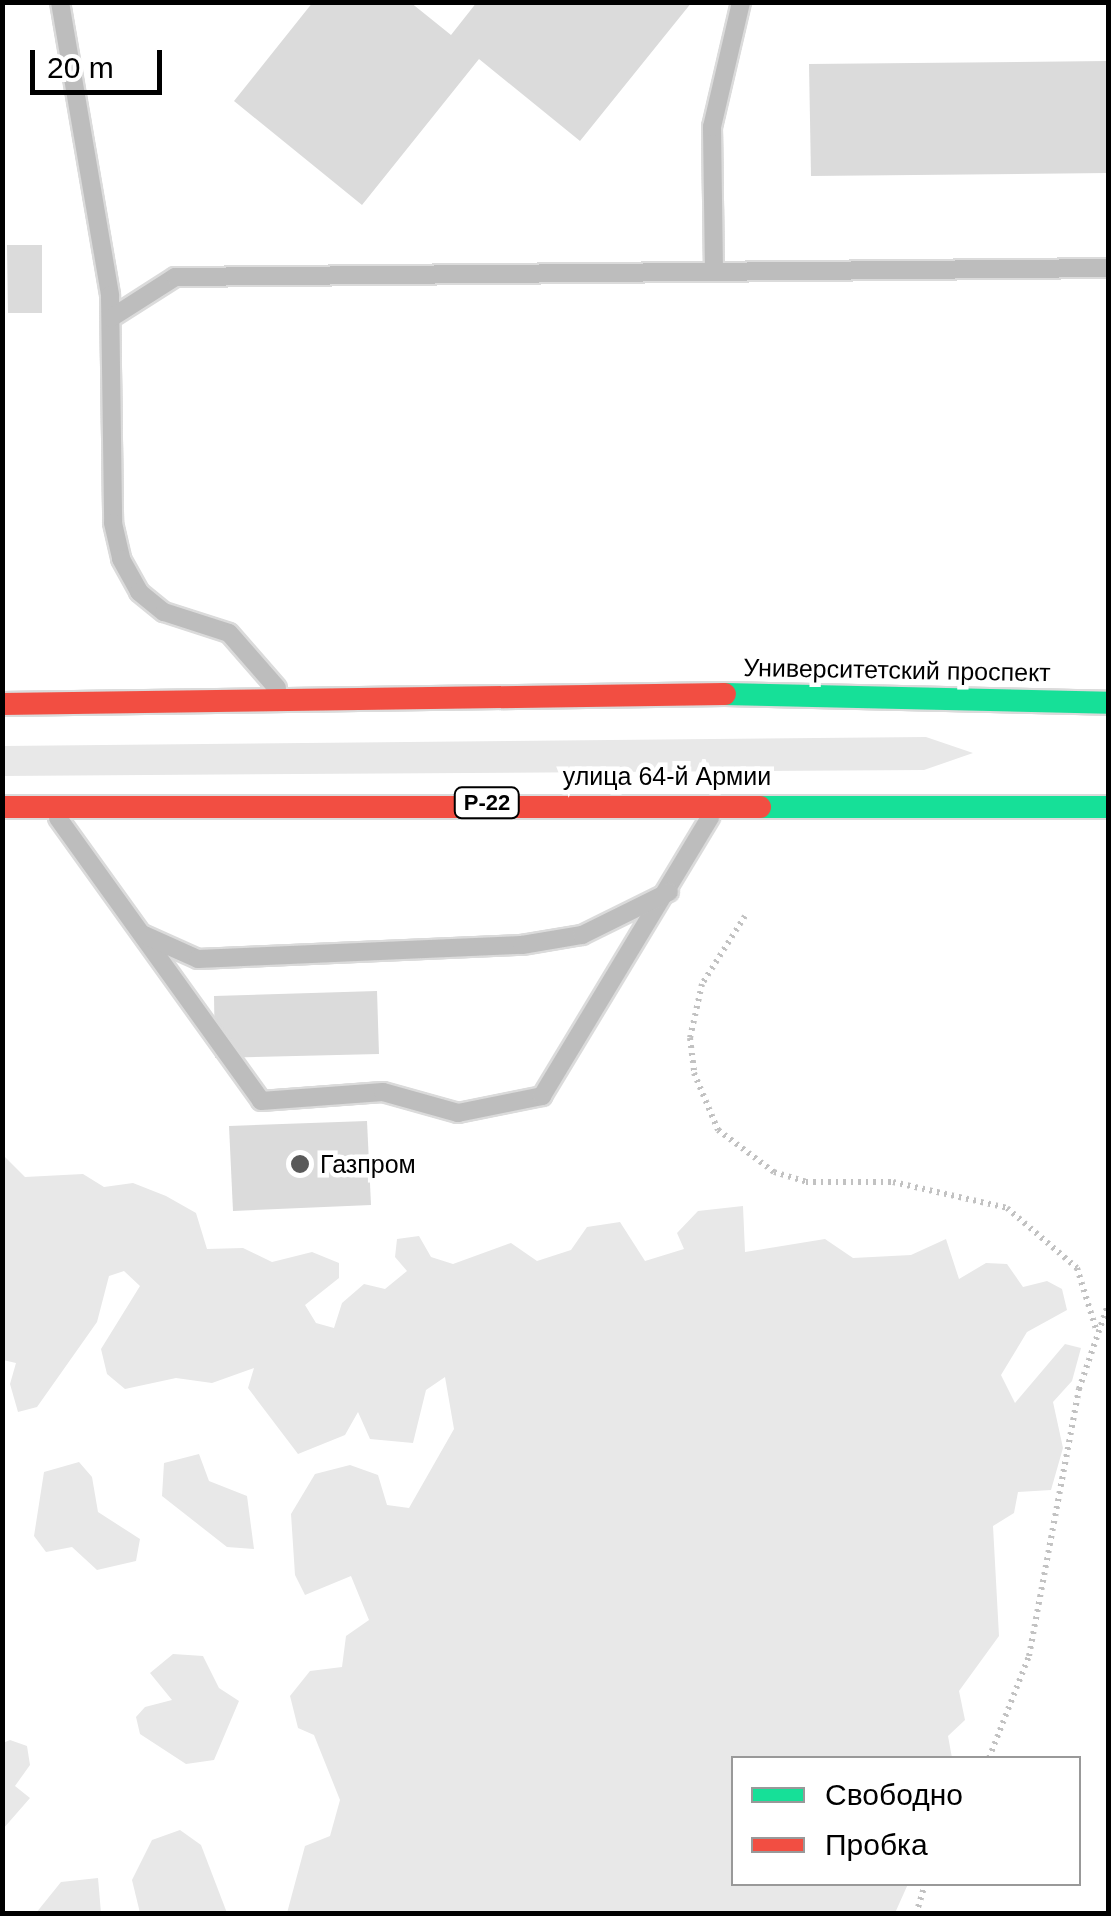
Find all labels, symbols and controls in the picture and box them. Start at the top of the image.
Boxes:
scale bar [35,30,168,92]
text: 20 m [47,51,114,84]
street label: Университетский проспект [743,652,1051,688]
street label: улица 64-й Армии [563,761,771,791]
road number: Р-22 [452,786,522,820]
place label: Газпром [320,1149,416,1179]
marker: Газпром [289,1153,311,1175]
legend [731,1756,1081,1886]
text: Свободно [825,1778,963,1811]
text: Пробка [825,1828,928,1861]

